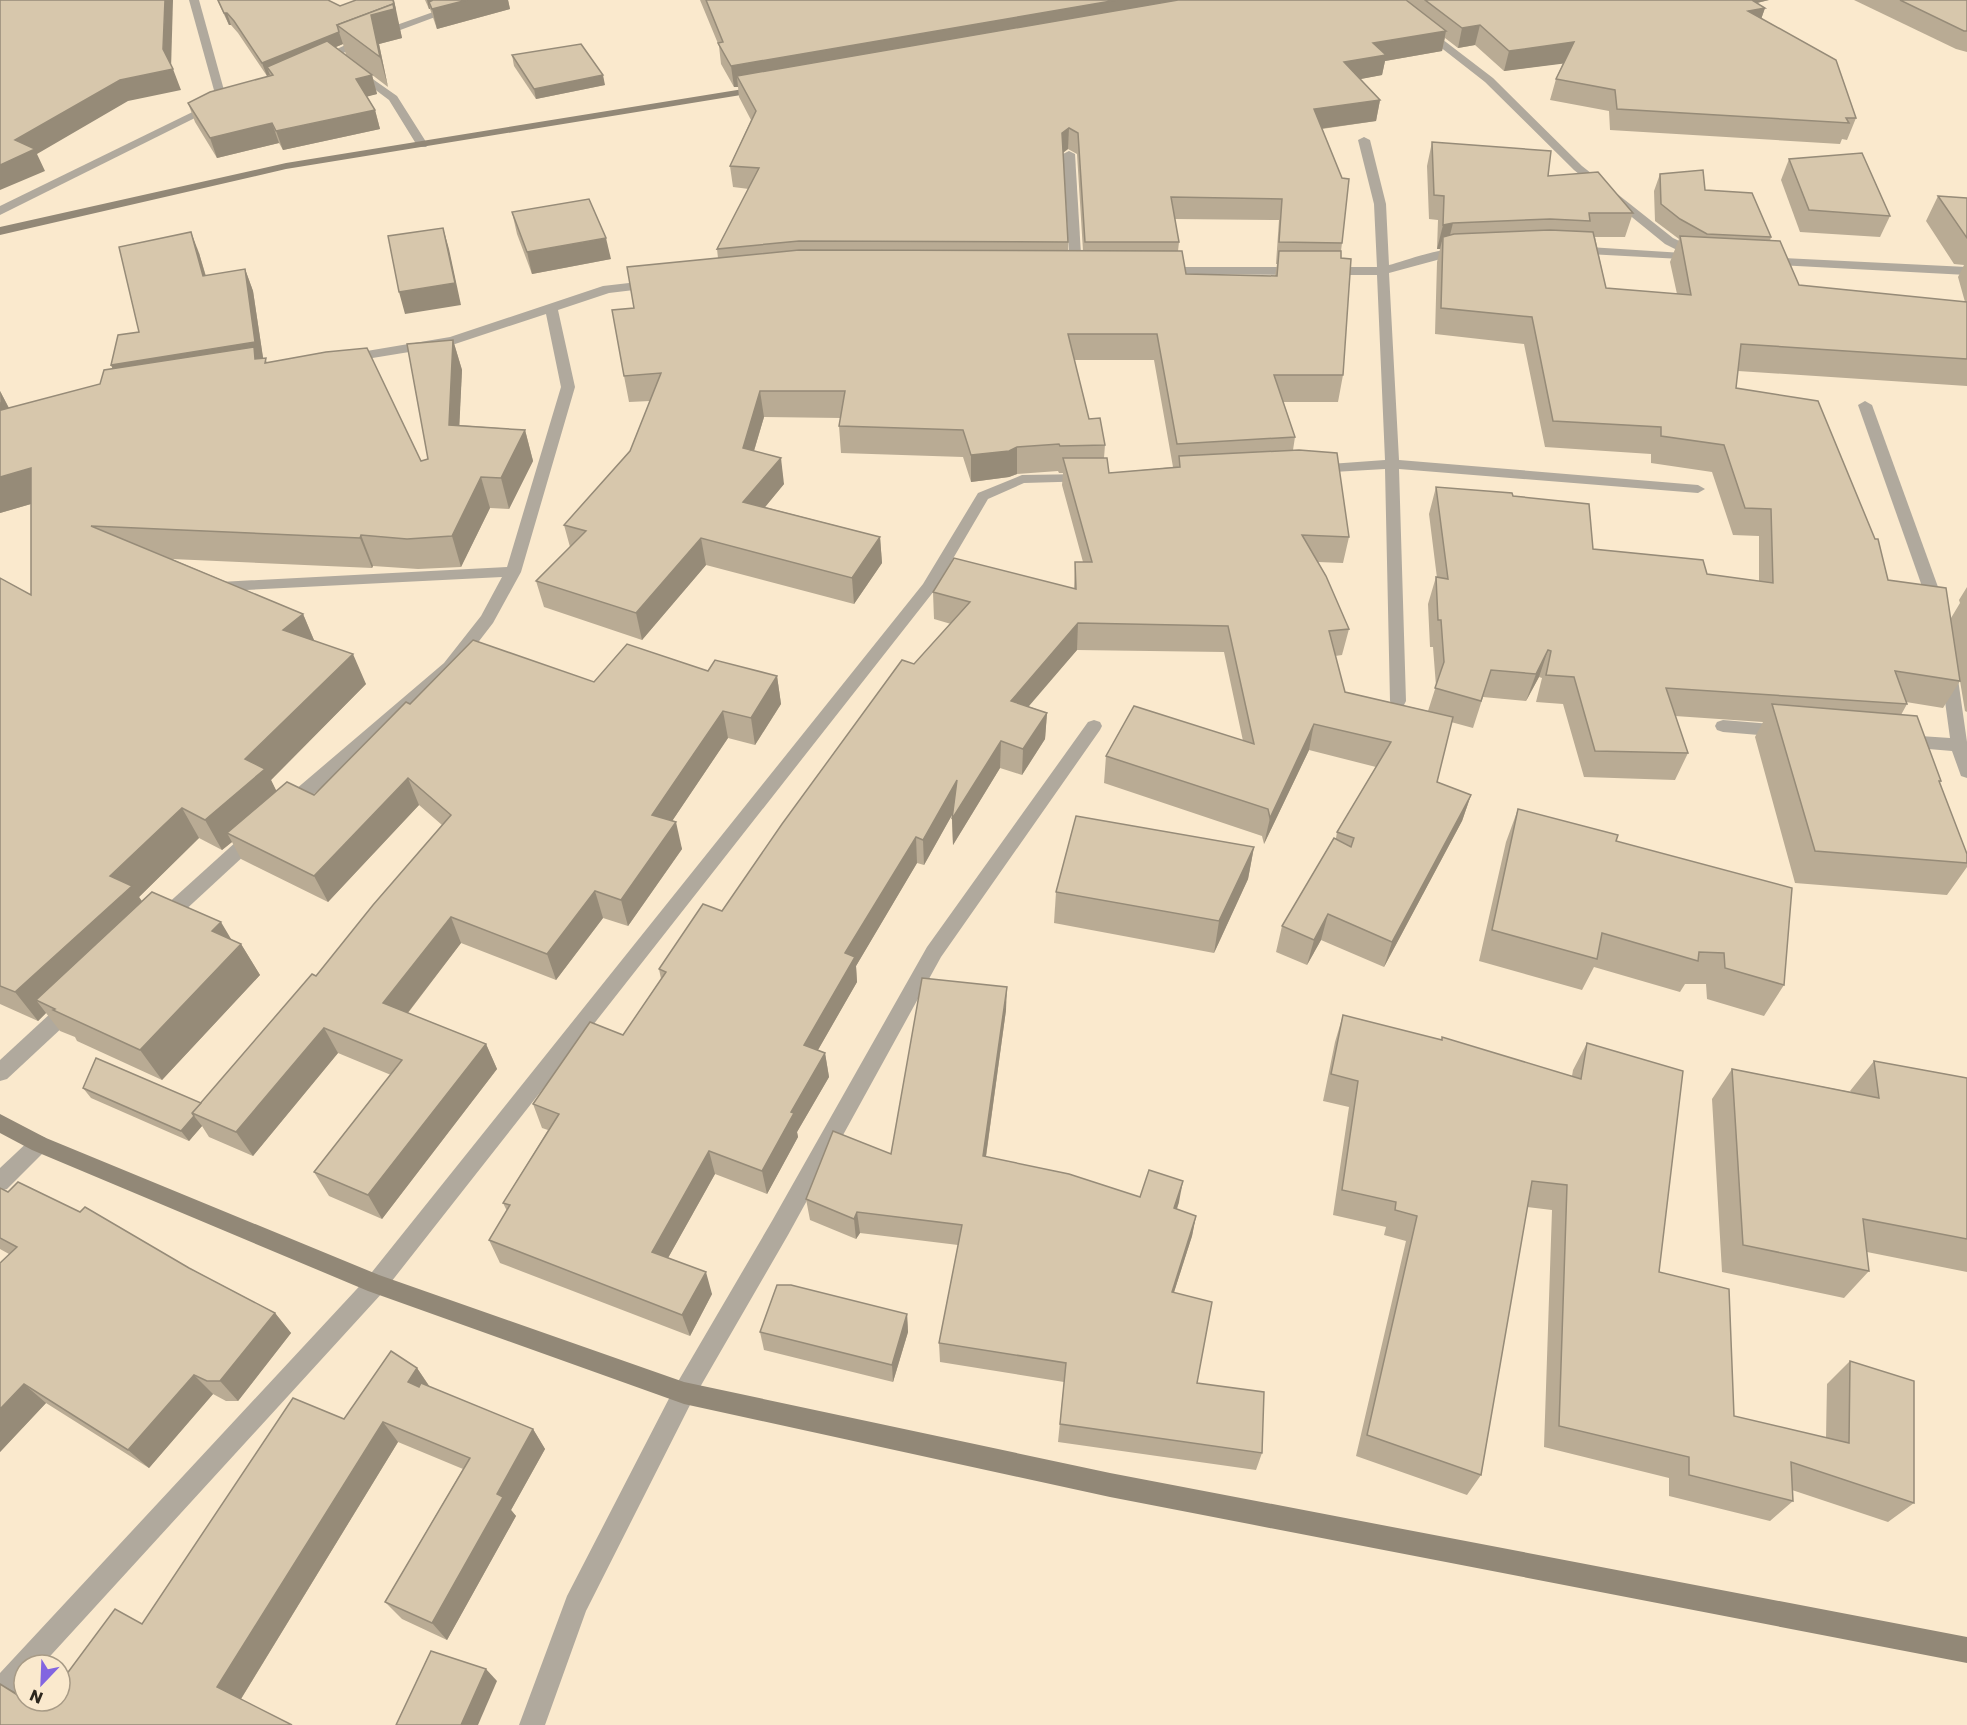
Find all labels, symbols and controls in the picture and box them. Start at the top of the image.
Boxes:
north arrow [12,1653,72,1713]
text: N [26,1683,46,1709]

